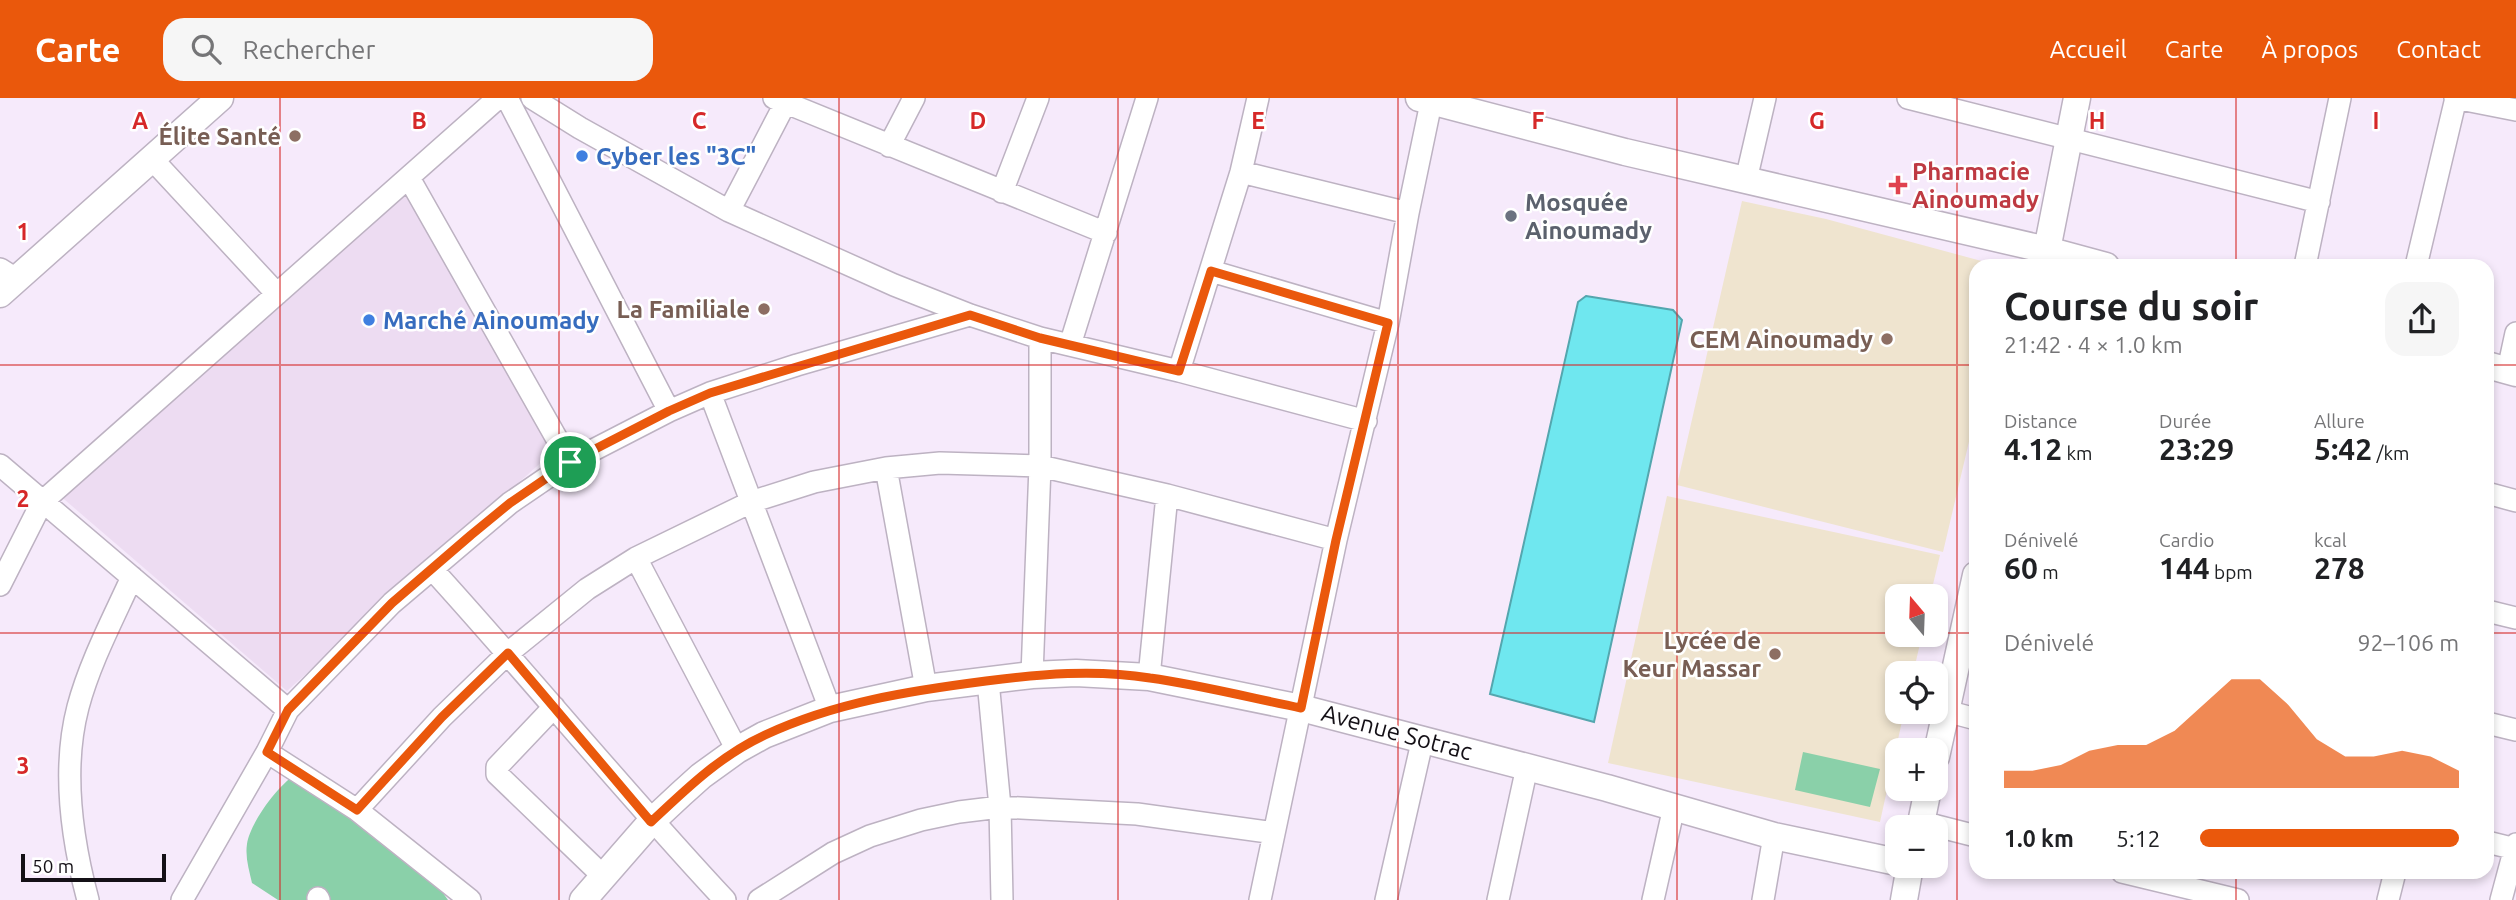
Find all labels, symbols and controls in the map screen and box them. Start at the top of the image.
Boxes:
search box [163,18,653,81]
icon: search [187,30,225,68]
text: Carte [35,31,121,68]
text: Rechercher [243,35,375,64]
text: Accueil [2050,36,2127,63]
text: Carte [2165,36,2224,63]
text: À propos [2262,36,2358,63]
text: Contact [2396,36,2481,63]
text: A [132,108,148,133]
text: B [411,108,427,133]
text: C [692,108,707,133]
text: D [970,108,986,133]
text: E [1251,108,1265,133]
text: F [1532,108,1545,133]
text: G [1809,108,1825,133]
text: H [2089,108,2105,133]
text: I [2373,108,2379,133]
place label: Élite Santé [159,121,281,150]
marker: Élite Santé [287,128,303,144]
place label: Cyber les "3C" [596,143,756,170]
marker: Cyber les "3C" [574,148,590,164]
place label: Pharmacie Ainoumady [1912,158,2039,213]
marker: Pharmacie Ainoumady [1890,177,1906,193]
place label: Mosquée Ainoumady [1525,189,1652,244]
marker: Mosquée Ainoumady [1503,208,1519,224]
text: 1 [17,219,29,244]
button: share [2385,282,2459,356]
text: Course du soir [2004,285,2258,327]
place label: La Familiale [617,296,750,323]
marker: La Familiale [756,301,772,317]
place label: Marché Ainoumady [383,307,600,334]
marker: Marché Ainoumady [361,312,377,328]
place label: CEM Ainoumady [1689,326,1873,353]
marker: CEM Ainoumady [1879,331,1895,347]
text: 21:42 · 4 × 1.0 km [2004,332,2183,357]
text: Distance [2004,410,2078,432]
text: Durée [2159,410,2211,432]
text: Allure [2314,410,2365,432]
pin [540,432,600,492]
text: 4.12 [2004,432,2062,466]
text: 23:29 [2159,432,2234,466]
text: 5:42 [2314,432,2372,466]
text: km [2062,442,2092,464]
text: /km [2372,442,2410,464]
icon: arrive [551,443,589,481]
text: 2 [17,486,29,511]
text: Dénivelé [2004,529,2079,551]
text: Cardio [2159,529,2214,551]
text: kcal [2314,529,2347,551]
text: 60 [2004,551,2038,585]
text: 144 [2159,551,2210,585]
text: 278 [2314,551,2365,585]
text: m [2038,561,2059,583]
text: bpm [2210,561,2253,583]
north arrow [1885,584,1948,648]
map controls [1885,584,1948,878]
place label: Lycée de Keur Massar [1622,627,1761,682]
text: Dénivelé [2004,630,2094,655]
text: 92–106 m [2358,630,2459,655]
marker: Lycée de Keur Massar [1767,646,1783,662]
button: locate [1885,661,1948,724]
street label: Avenue Sotrac [1319,699,1475,765]
button: + [1885,738,1948,801]
text: 3 [17,753,29,778]
button: − [1885,815,1948,878]
text: 1.0 km [2004,826,2074,851]
text: 5:12 [2116,826,2161,851]
scale bar [21,851,166,883]
text: 50 m [32,855,74,877]

